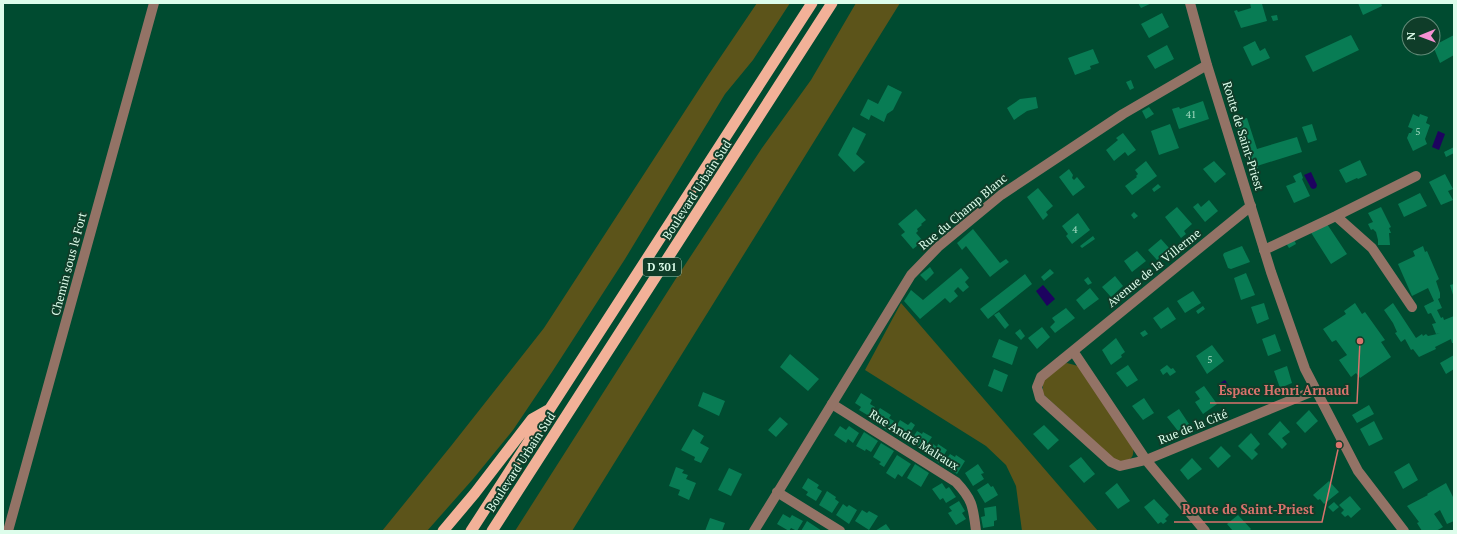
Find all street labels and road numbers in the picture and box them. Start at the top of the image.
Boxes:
street label: Route de Saint-Priest [1220,79,1267,193]
street label: Boulevard Urbain Sud [659,137,735,242]
street label: Rue du Champ Blanc [915,170,1010,253]
street label: Chemin sous le Fort [47,210,90,317]
street label: Avenue de la Villerme [1104,225,1204,310]
road number: D 301 [643,258,681,276]
street label: Rue André Malraux [867,406,962,474]
street label: Rue de la Cité [1156,406,1230,447]
street label: Boulevard Urbain Sud [483,409,559,514]

